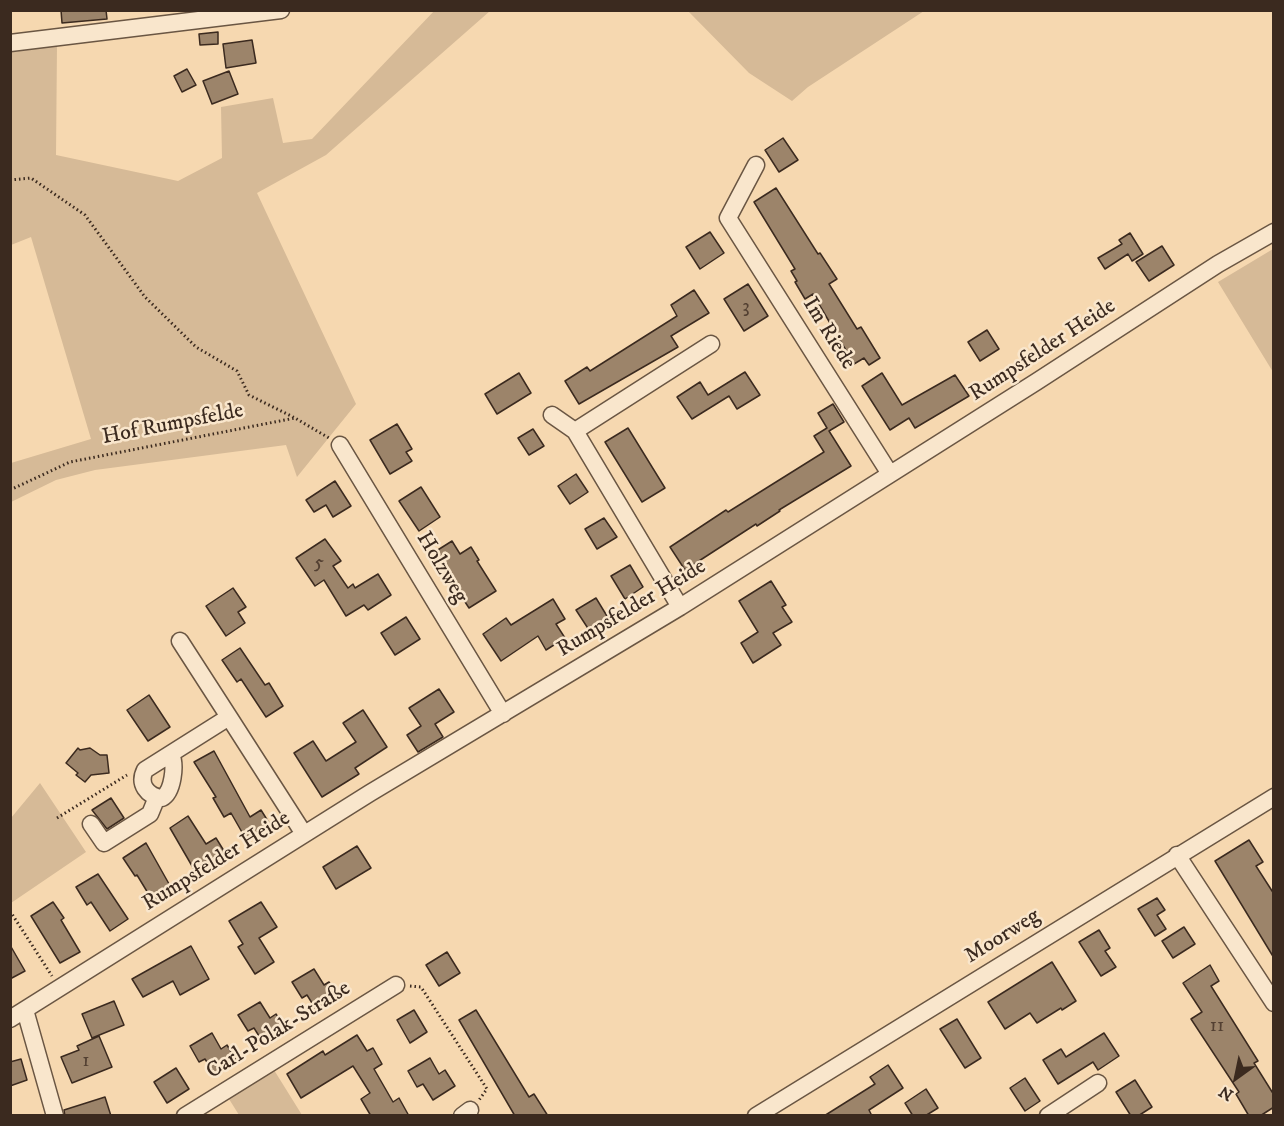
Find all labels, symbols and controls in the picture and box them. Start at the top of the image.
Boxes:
street label: Im Riede [796,293,860,375]
street label: Rumpsfelder Heide [965,294,1121,408]
house number: 3 [742,296,750,320]
street label: Hof Rumpsfelde [100,398,246,452]
street label: Holzweg [409,527,473,609]
house number: 5 [314,552,324,576]
street label: Rumpsfelder Heide [553,554,711,664]
street label: Rumpsfelder Heide [138,806,296,918]
street label: Moorweg [961,904,1045,970]
street label: Carl-Polak-Straße [202,976,356,1086]
house number: 11 [1210,1015,1224,1039]
north arrow [1206,1048,1266,1108]
house number: 1 [82,1050,90,1074]
text: N [1215,1081,1237,1105]

